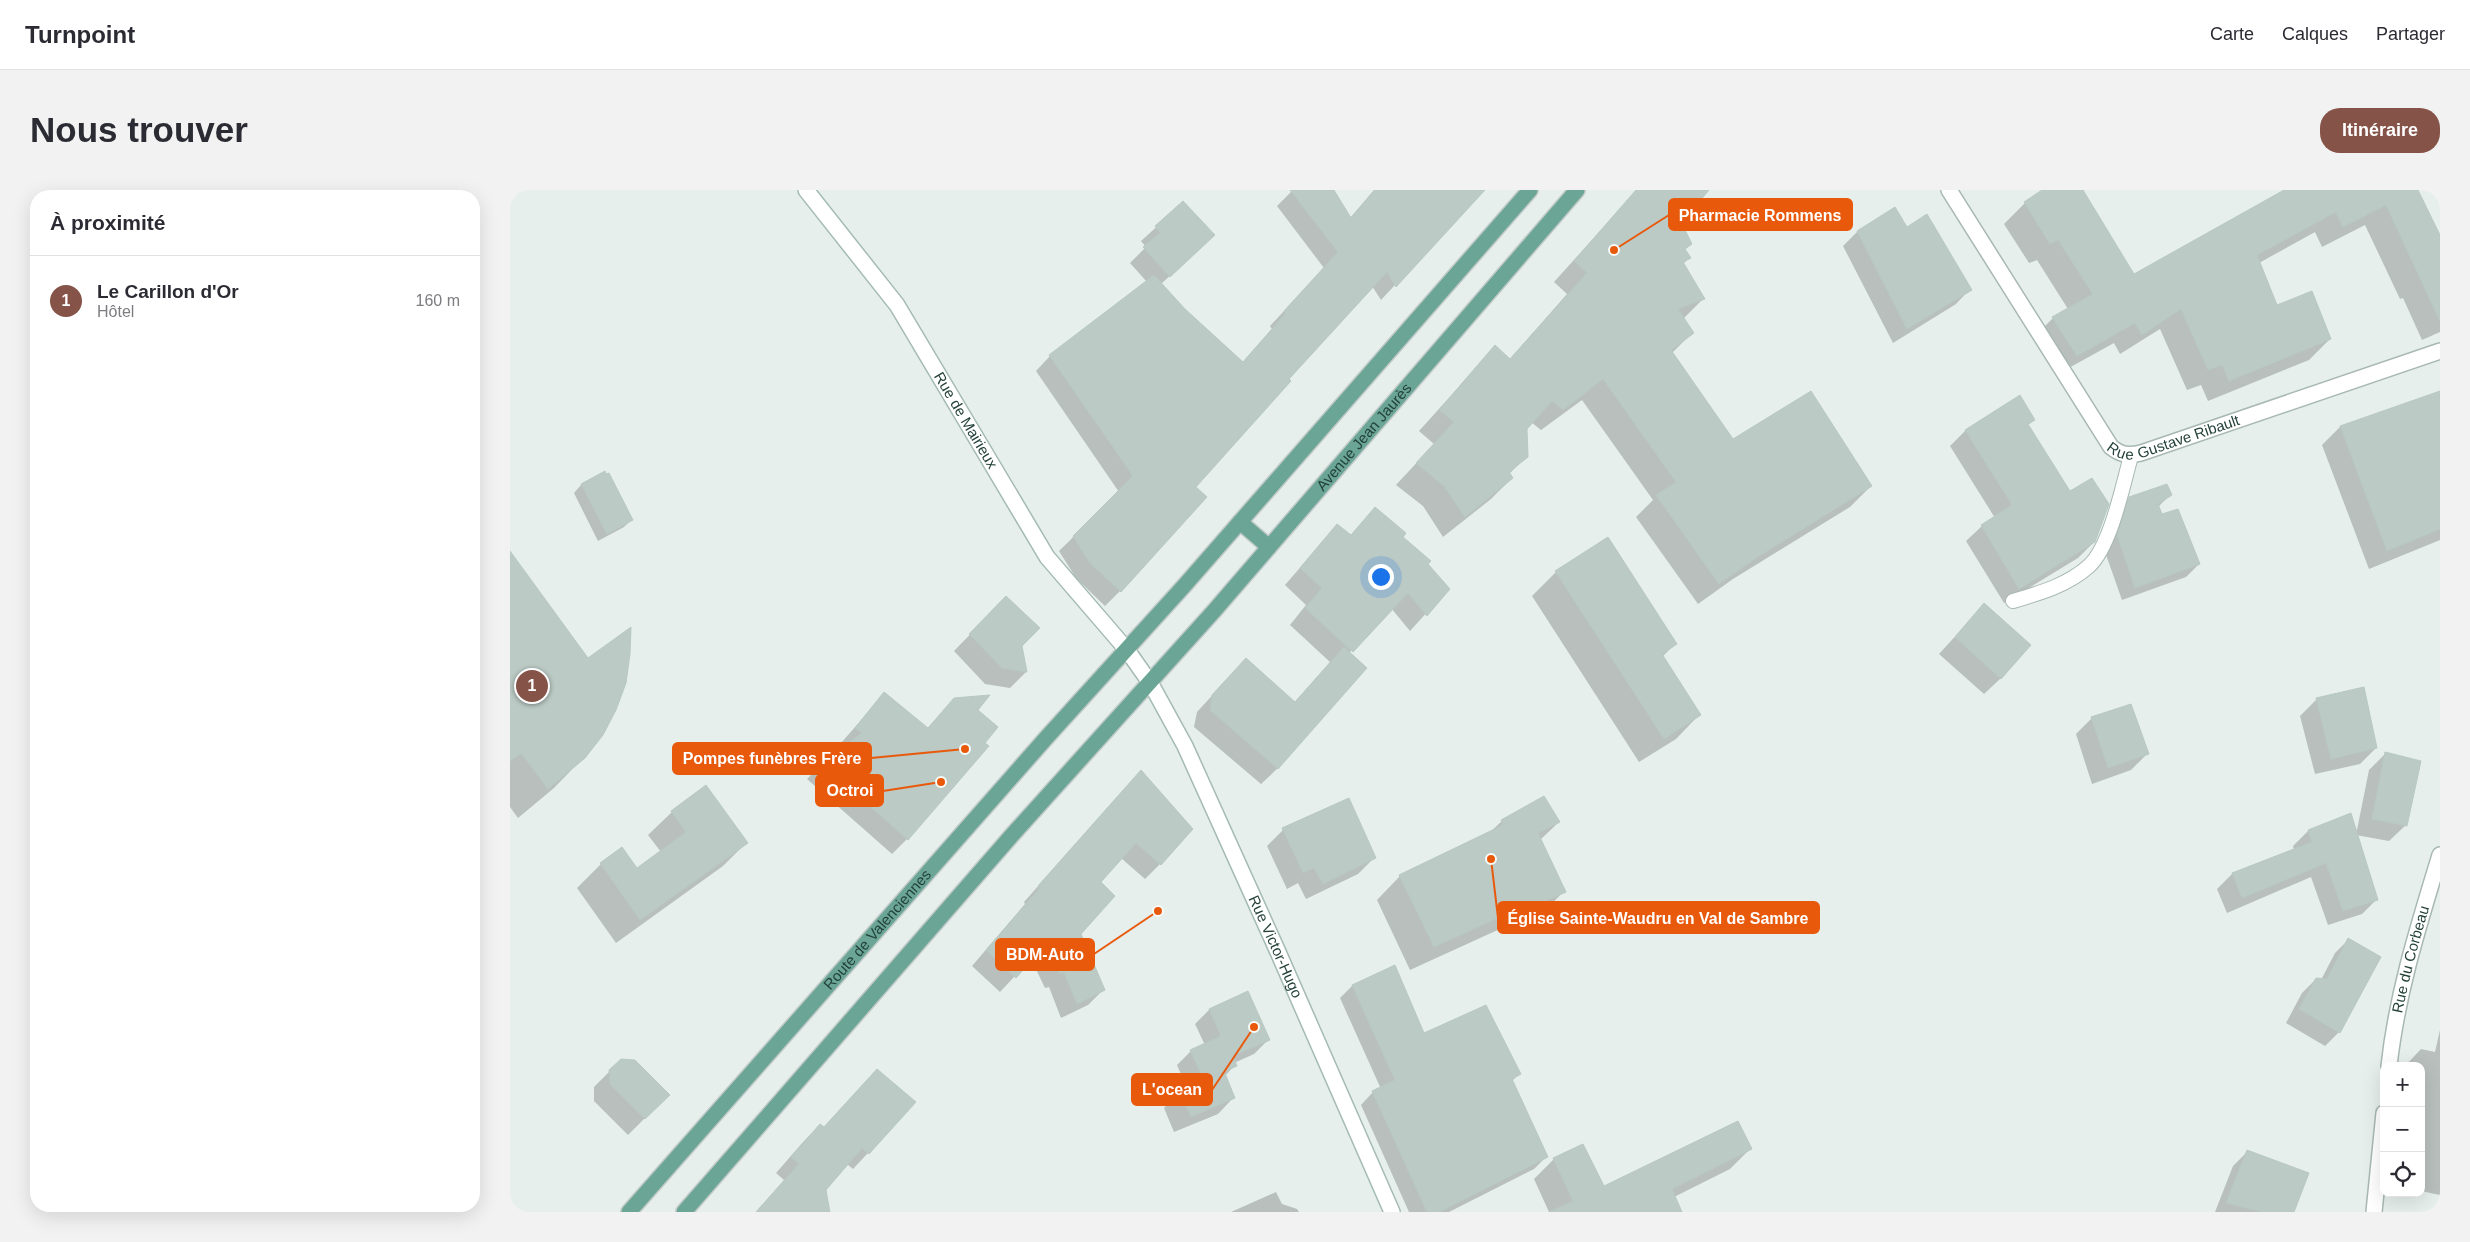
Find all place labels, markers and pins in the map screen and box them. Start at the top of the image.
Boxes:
callout: Pharmacie Rommens [1669,199,1852,230]
pin: 1 [516,667,548,705]
callout: Pompes funèbres Frère [673,743,871,774]
callout: Octroi [816,775,883,806]
callout: Église Sainte-Waudru en Val de Sambre [1498,902,1819,933]
callout: BDM-Auto [996,939,1094,970]
callout: L'ocean [1132,1074,1212,1105]

